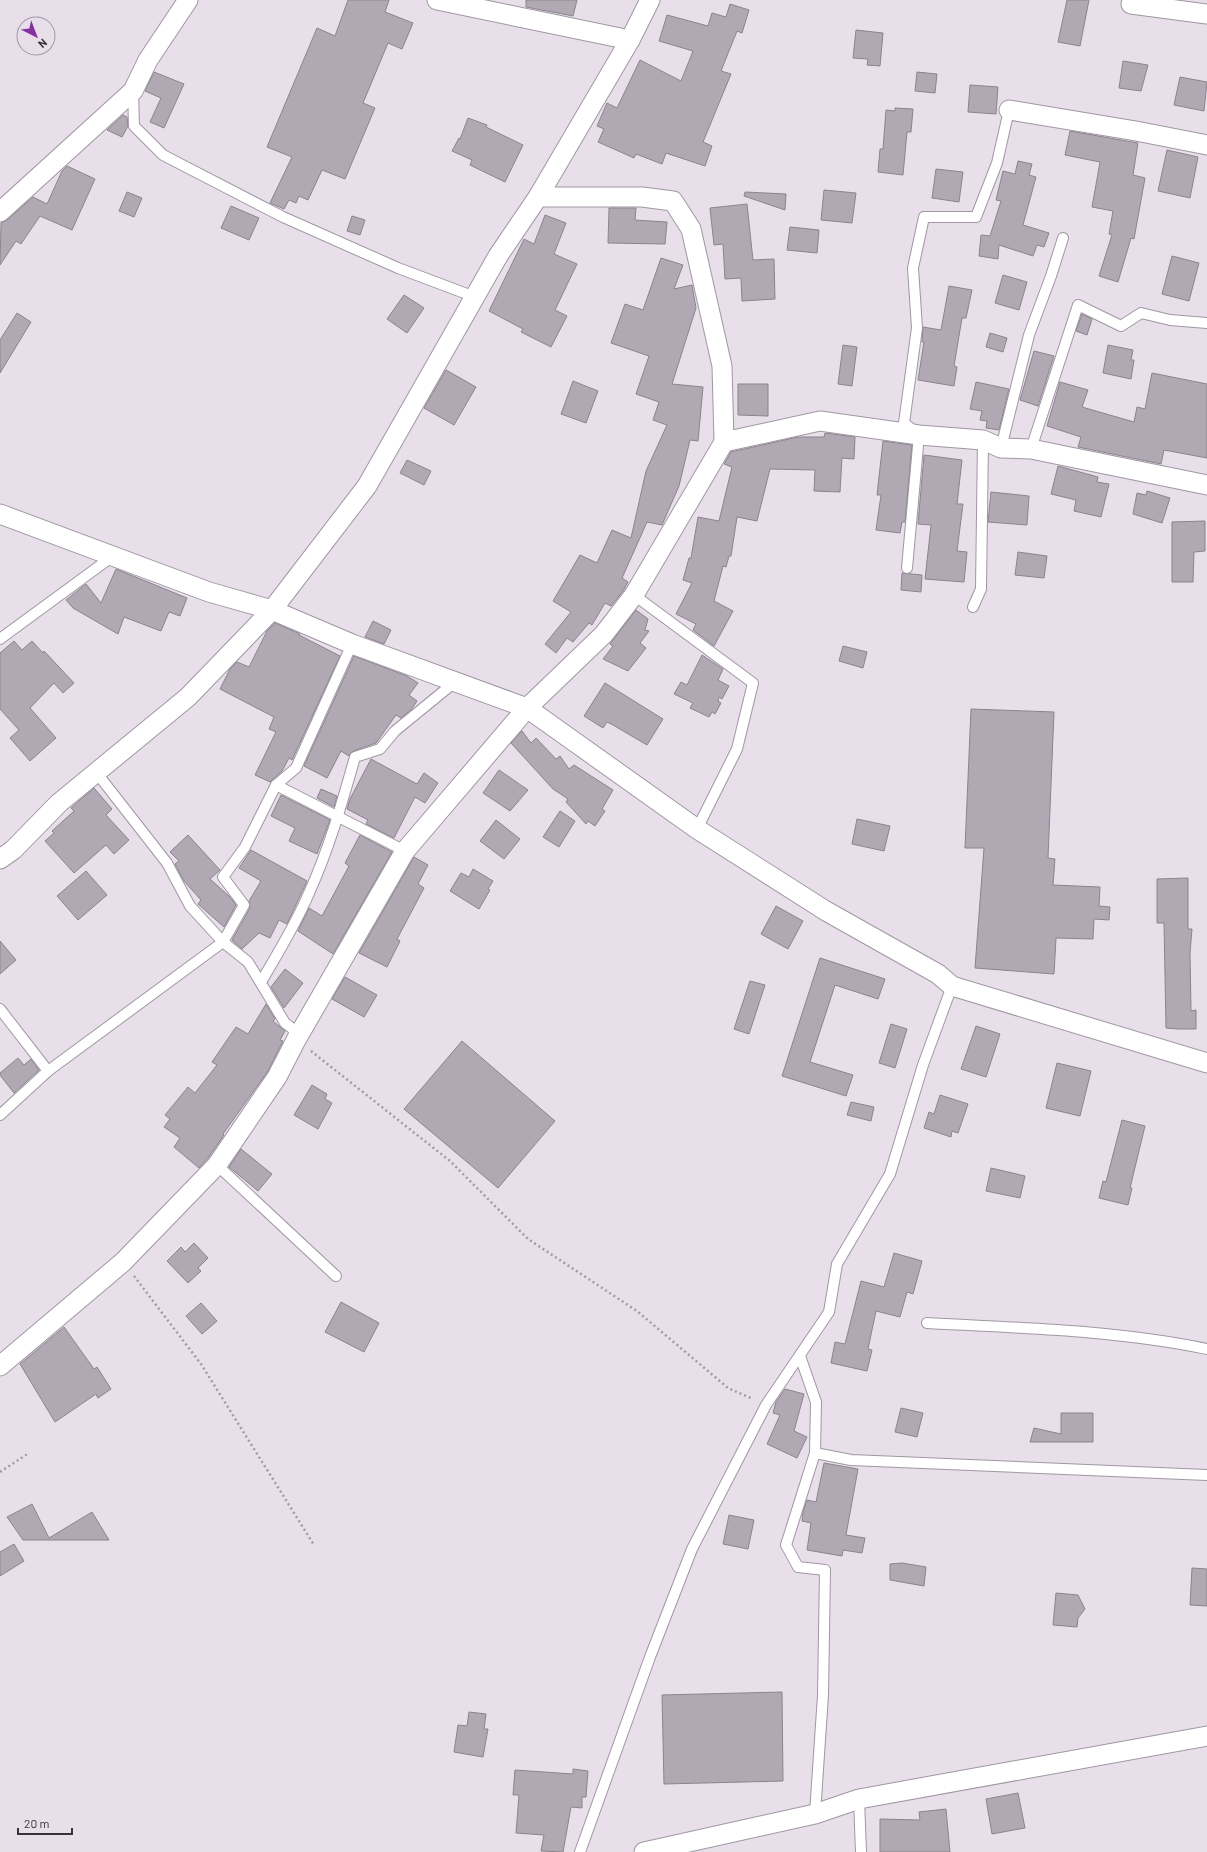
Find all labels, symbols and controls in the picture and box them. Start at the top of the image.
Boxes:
north arrow [16,16,56,56]
text: N [36,37,50,51]
scale bar [18,1810,72,1836]
text: 20 m [24,1816,50,1830]

